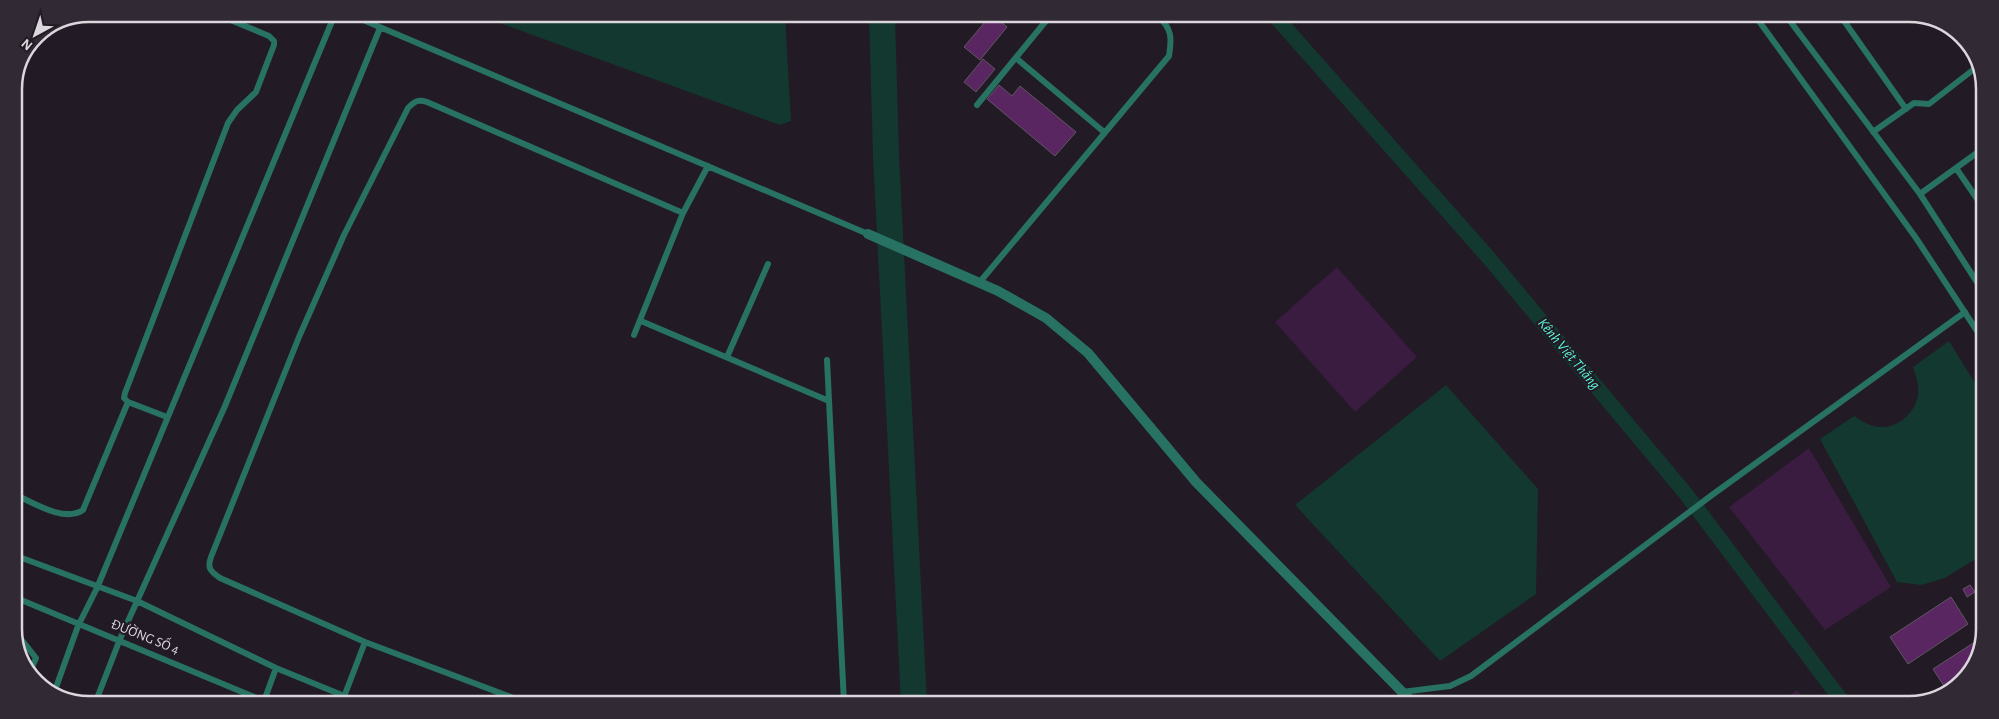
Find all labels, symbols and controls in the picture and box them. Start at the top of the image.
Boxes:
north arrow [10,10,60,60]
text: N [19,36,36,53]
water label: Kênh Việt Thắng [1535,316,1603,392]
street label: ĐƯỜNG SỐ 4 [109,613,183,657]

